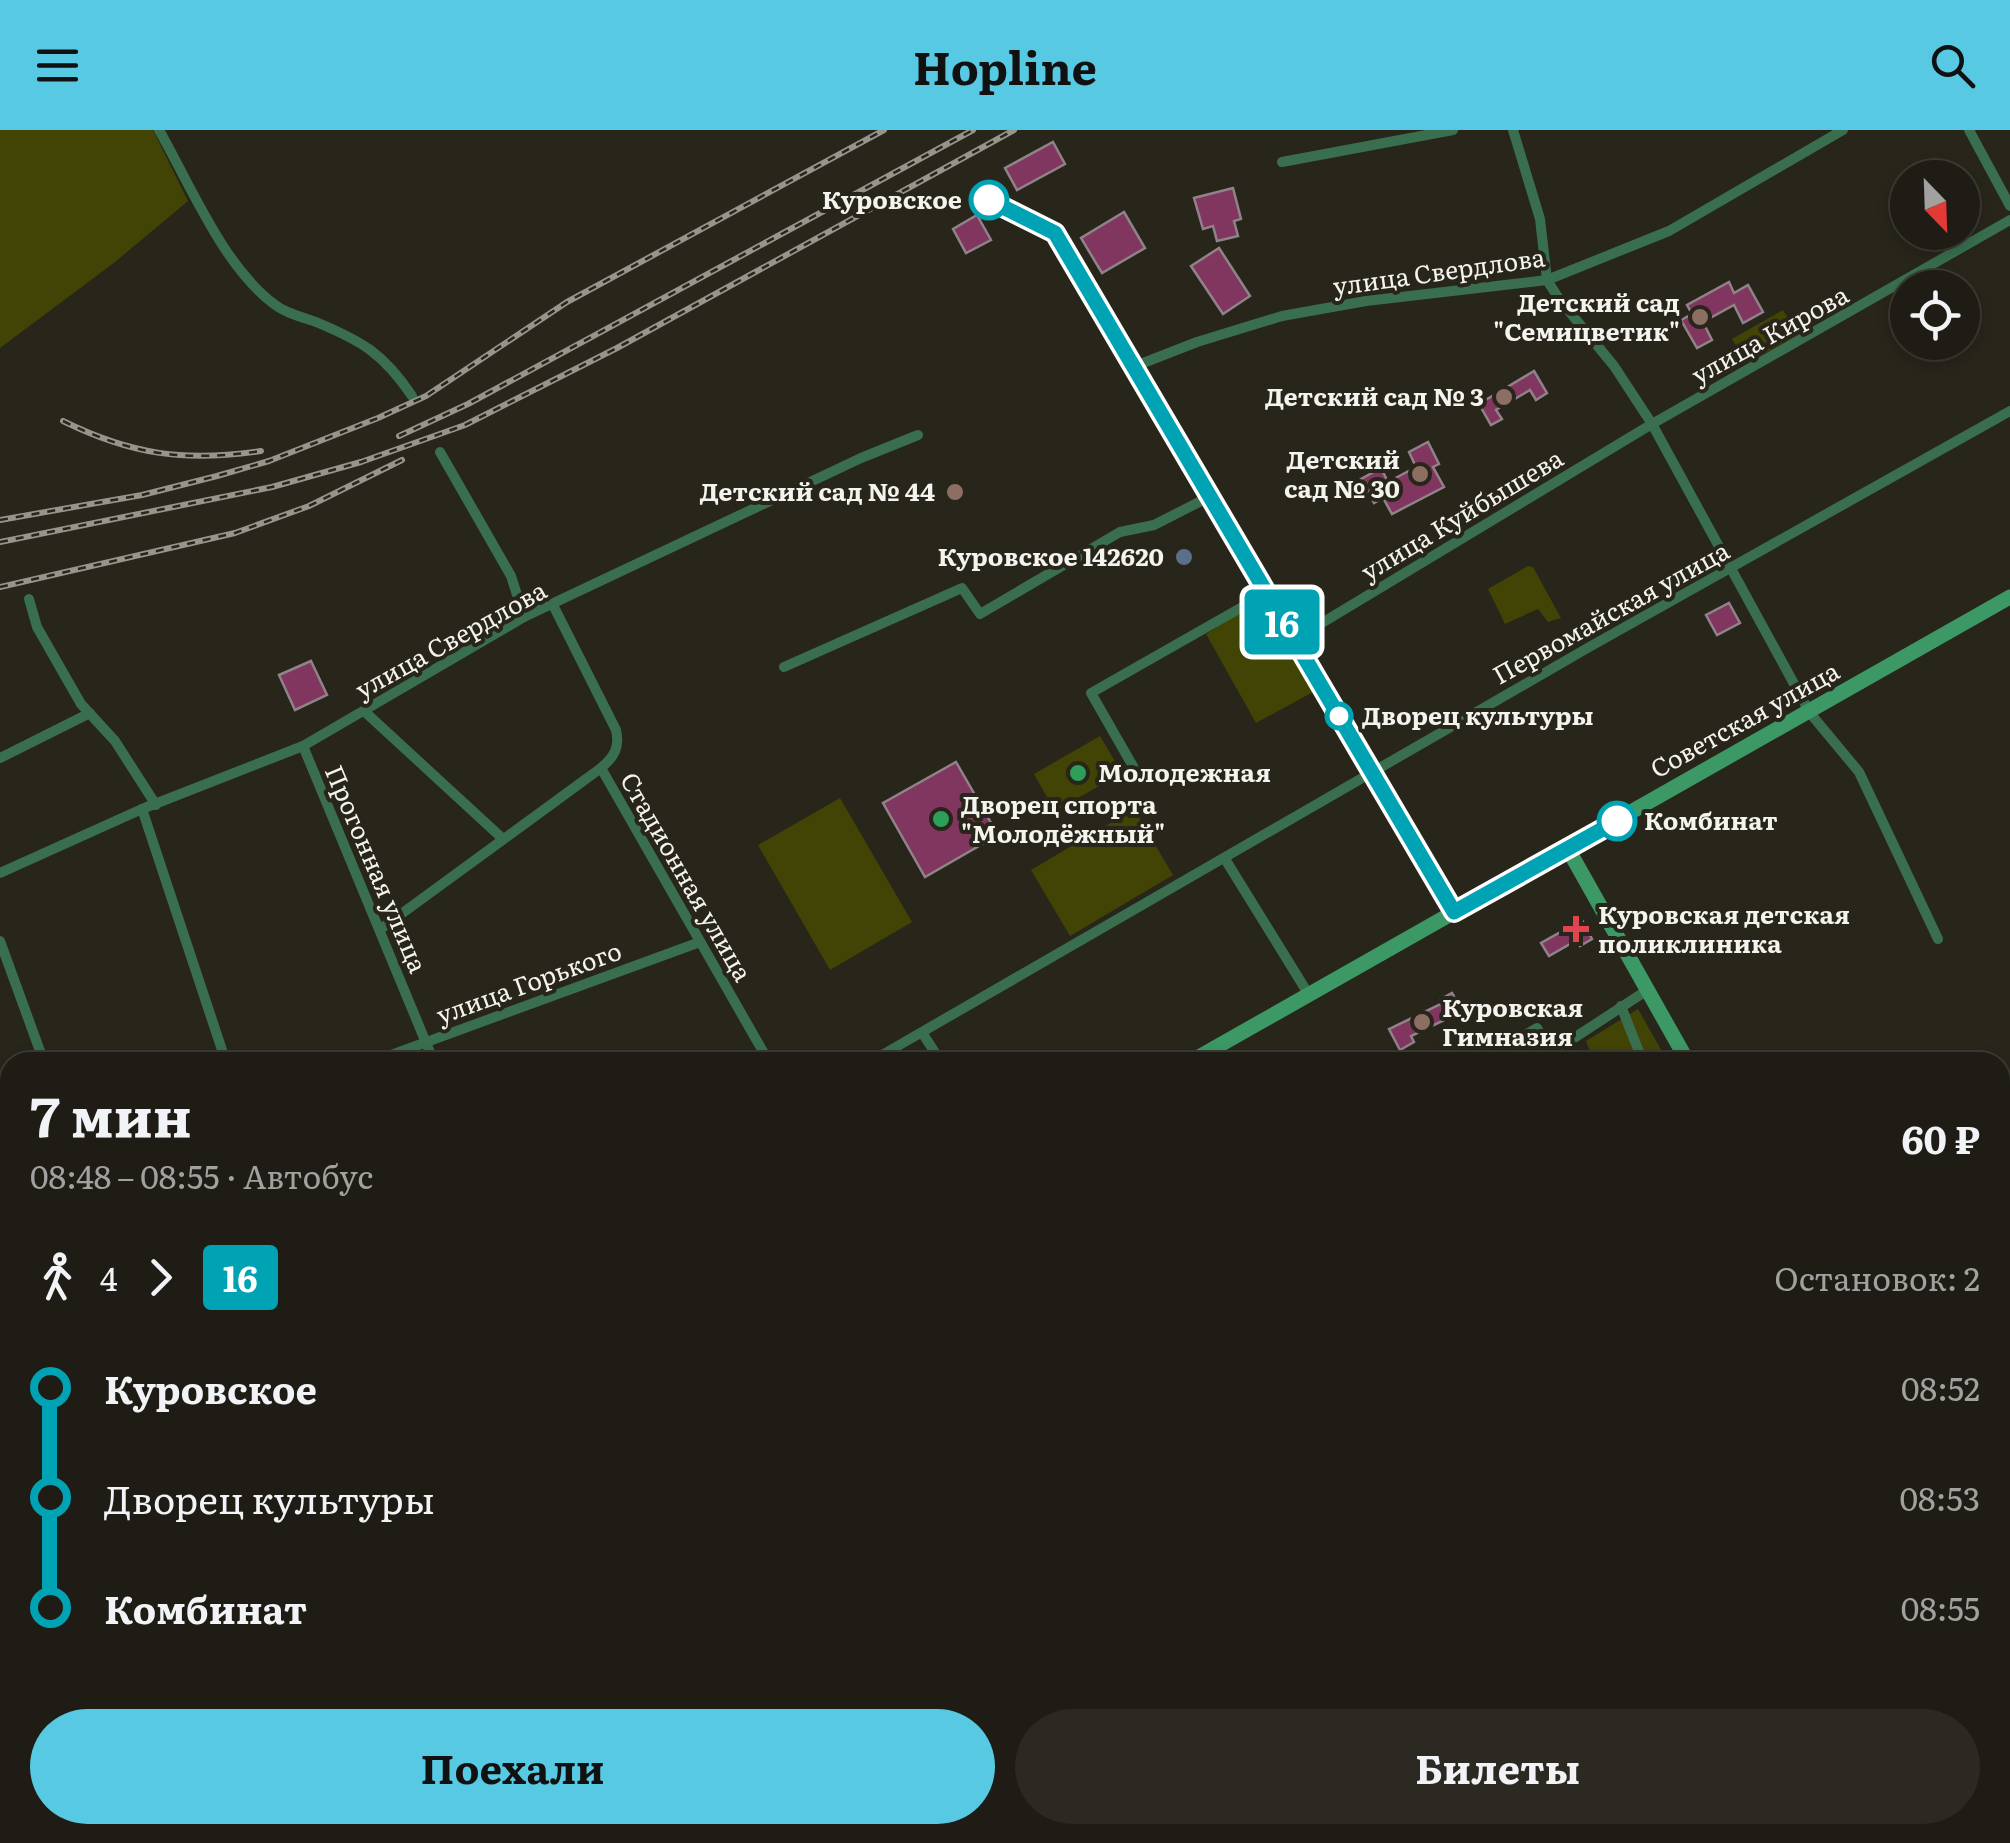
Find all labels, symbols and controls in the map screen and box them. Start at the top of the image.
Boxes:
text: Hopline [913,32,1097,99]
icon: menu [30,38,85,93]
icon: search [1925,38,1980,93]
north arrow [1890,160,1980,250]
map controls [1890,160,1980,360]
place label: Куровское [822,180,962,217]
marker: Куровское [970,181,1008,219]
street label: улица Свердлова [1330,237,1548,304]
button: locate [1890,270,1980,360]
street label: улица Кирова [1684,275,1855,392]
place label: Детский сад "Семицветик" [1493,283,1680,349]
marker: Детский сад "Семицветик" [1689,306,1711,328]
place label: Детский сад № 3 [1265,377,1484,414]
marker: Детский сад № 3 [1493,386,1515,408]
street label: улица Куйбышева [1353,438,1570,589]
place label: Детский сад № 30 [1284,440,1400,506]
marker: Детский сад № 30 [1409,463,1431,485]
place label: Детский сад № 44 [700,472,935,509]
marker: Детский сад № 44 [944,481,966,503]
street label: Первомайская улица [1485,531,1736,692]
place label: Куровское 142620 [937,537,1164,574]
marker: Куровское 142620 [1173,546,1195,568]
street label: улица Свердлова [348,570,553,707]
line badge: 16 [1237,590,1327,654]
text: 16 [1265,596,1299,648]
street label: Советская улица [1643,651,1846,786]
place label: Дворец культуры [1362,696,1593,733]
marker: Дворец культуры [1326,703,1352,729]
place label: Молодежная [1098,753,1271,790]
street label: Прогонная улица [317,759,438,978]
marker: Молодежная [1067,762,1089,784]
street label: Стадионная улица [612,765,763,988]
place label: Дворец спорта "Молодёжный" [961,785,1165,851]
place label: Комбинат [1644,801,1778,838]
marker: Комбинат [1598,802,1636,840]
marker: Дворец спорта "Молодёжный" [930,808,952,830]
place label: Куровская детская поликлиника [1598,895,1850,961]
marker: Куровская детская поликлиника [1563,916,1589,942]
street label: улица Горького [431,931,626,1032]
place label: Куровская Гимназия [1442,988,1583,1054]
marker: Куровская Гимназия [1411,1011,1433,1033]
text: 7 мин [30,1072,192,1154]
text: 60 ₽ [1901,1109,1980,1166]
text: 08:48 – 08:55 · Автобус [30,1151,373,1199]
icon: walk [30,1250,85,1305]
icon: forward [133,1250,188,1305]
text: 16 [223,1251,258,1303]
text: 4 [100,1253,118,1301]
text: Остановок: 2 [1774,1253,1980,1301]
text: Куровское [104,1359,317,1416]
text: 08:52 [1901,1363,1980,1411]
text: Дворец культуры [104,1469,435,1526]
text: 08:53 [1900,1473,1980,1521]
text: Комбинат [104,1579,307,1636]
text: 08:55 [1901,1583,1980,1631]
button: Поехали [30,1709,995,1824]
button: Билеты [1015,1709,1980,1824]

